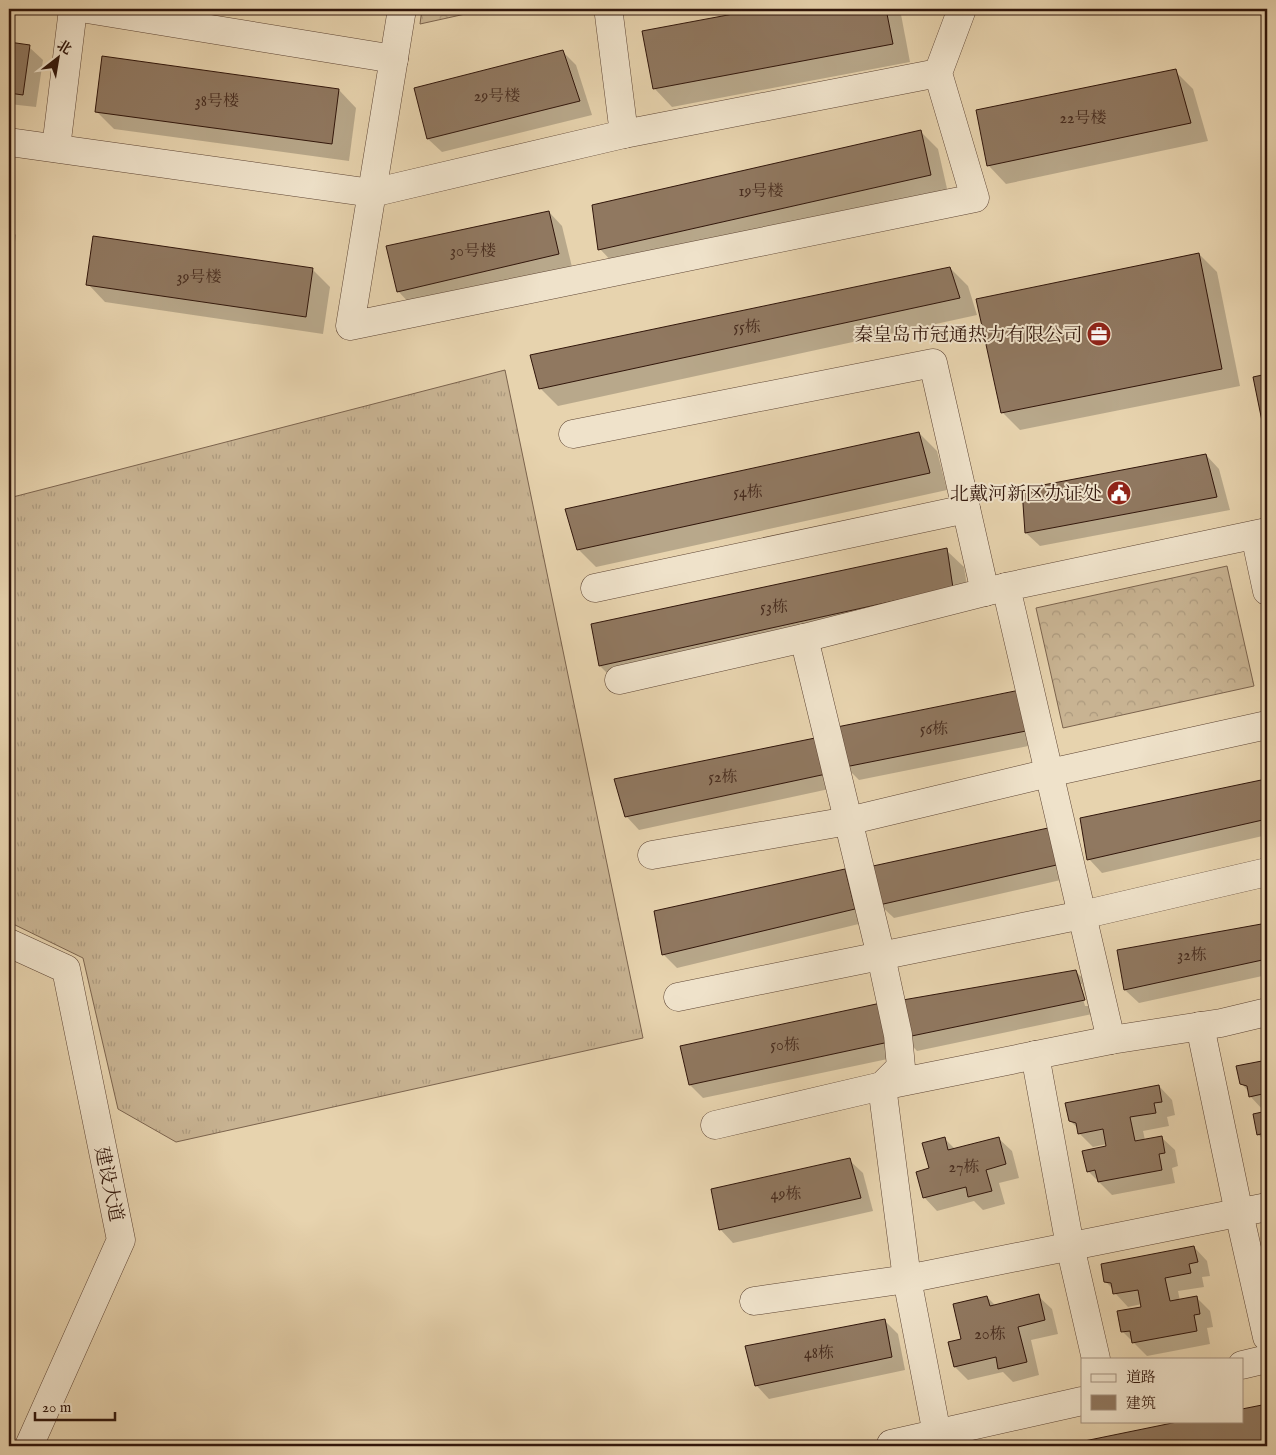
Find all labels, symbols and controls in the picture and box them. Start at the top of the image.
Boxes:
north arrow [32,32,82,82]
text: 北 [54,36,75,59]
house number: 29号楼 [474,87,520,107]
house number: 38号楼 [195,92,239,112]
house number: 22号楼 [1059,109,1107,129]
house number: 19号楼 [739,182,783,202]
house number: 30号楼 [450,242,496,262]
house number: 39号楼 [177,268,221,288]
house number: 55栋 [733,318,761,338]
office icon: 秦皇岛市冠通热力有限公司 [1086,321,1112,347]
place label: 秦皇岛市冠通热力有限公司 [854,324,1082,348]
public building icon: 北戴河新区办证处 [1106,480,1132,506]
house number: 54栋 [733,483,763,503]
place label: 北戴河新区办证处 [950,483,1102,507]
house number: 53栋 [760,598,788,618]
house number: 56栋 [920,720,948,740]
house number: 52栋 [708,768,738,788]
house number: 32栋 [1177,946,1207,966]
house number: 50栋 [770,1036,800,1056]
street label: 建设大道 [88,1145,128,1224]
house number: 27栋 [949,1158,979,1178]
house number: 49栋 [771,1185,801,1205]
house number: 20栋 [974,1325,1006,1345]
house number: 48栋 [804,1344,834,1364]
legend [1081,1358,1244,1422]
text: 道路 [1126,1368,1156,1387]
scale bar [35,1390,115,1422]
text: 建筑 [1126,1394,1156,1413]
text: 20 m [42,1398,72,1417]

